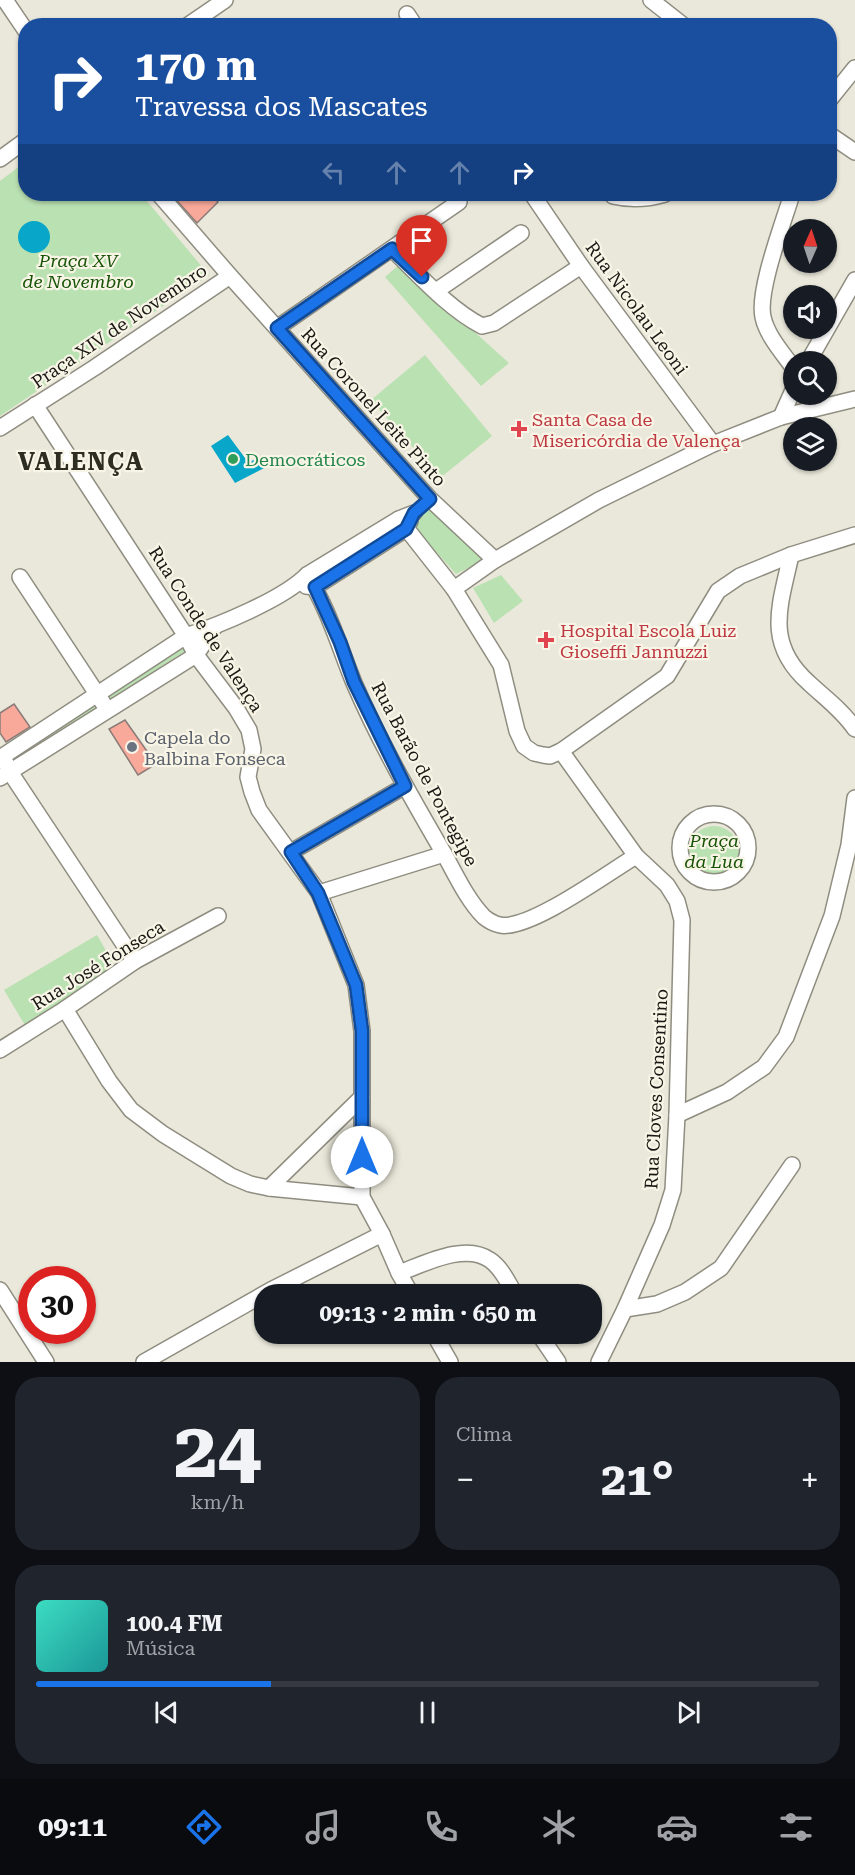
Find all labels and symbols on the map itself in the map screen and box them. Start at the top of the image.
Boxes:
pin [396,215,447,277]
north arrow [783,219,837,273]
street label: Rua Nicolau Leoni [582,237,693,379]
park label: Praça XV de Novembro [22,250,134,292]
street label: Praça XIV de Novembro [27,259,211,393]
street label: Rua Coronel Leite Pinto [297,323,451,491]
place label: Santa Casa de Misericórdia de Valença [532,409,741,451]
marker: Santa Casa de Misericórdia de Valença [510,420,528,438]
district label: VALENÇA [18,448,144,476]
place label: Democráticos [245,449,365,470]
marker: Democráticos [226,452,240,466]
street label: Rua Conde de Valença [145,542,268,716]
place label: Hospital Escola Luiz Gioseffi Jannuzzi [560,620,737,662]
marker: Hospital Escola Luiz Gioseffi Jannuzzi [537,631,555,649]
street label: Rua Barão de Pontegipe [367,678,483,870]
place label: Capela do Balbina Fonseca [144,727,286,769]
marker: Capela do Balbina Fonseca [125,740,139,754]
park label: Praça da Lua [684,830,744,872]
street label: Rua José Fonseca [28,916,168,1014]
street label: Rua Cloves Consentino [640,988,672,1190]
position arrow [330,1125,394,1189]
speed limit sign: 30 [18,1266,96,1344]

